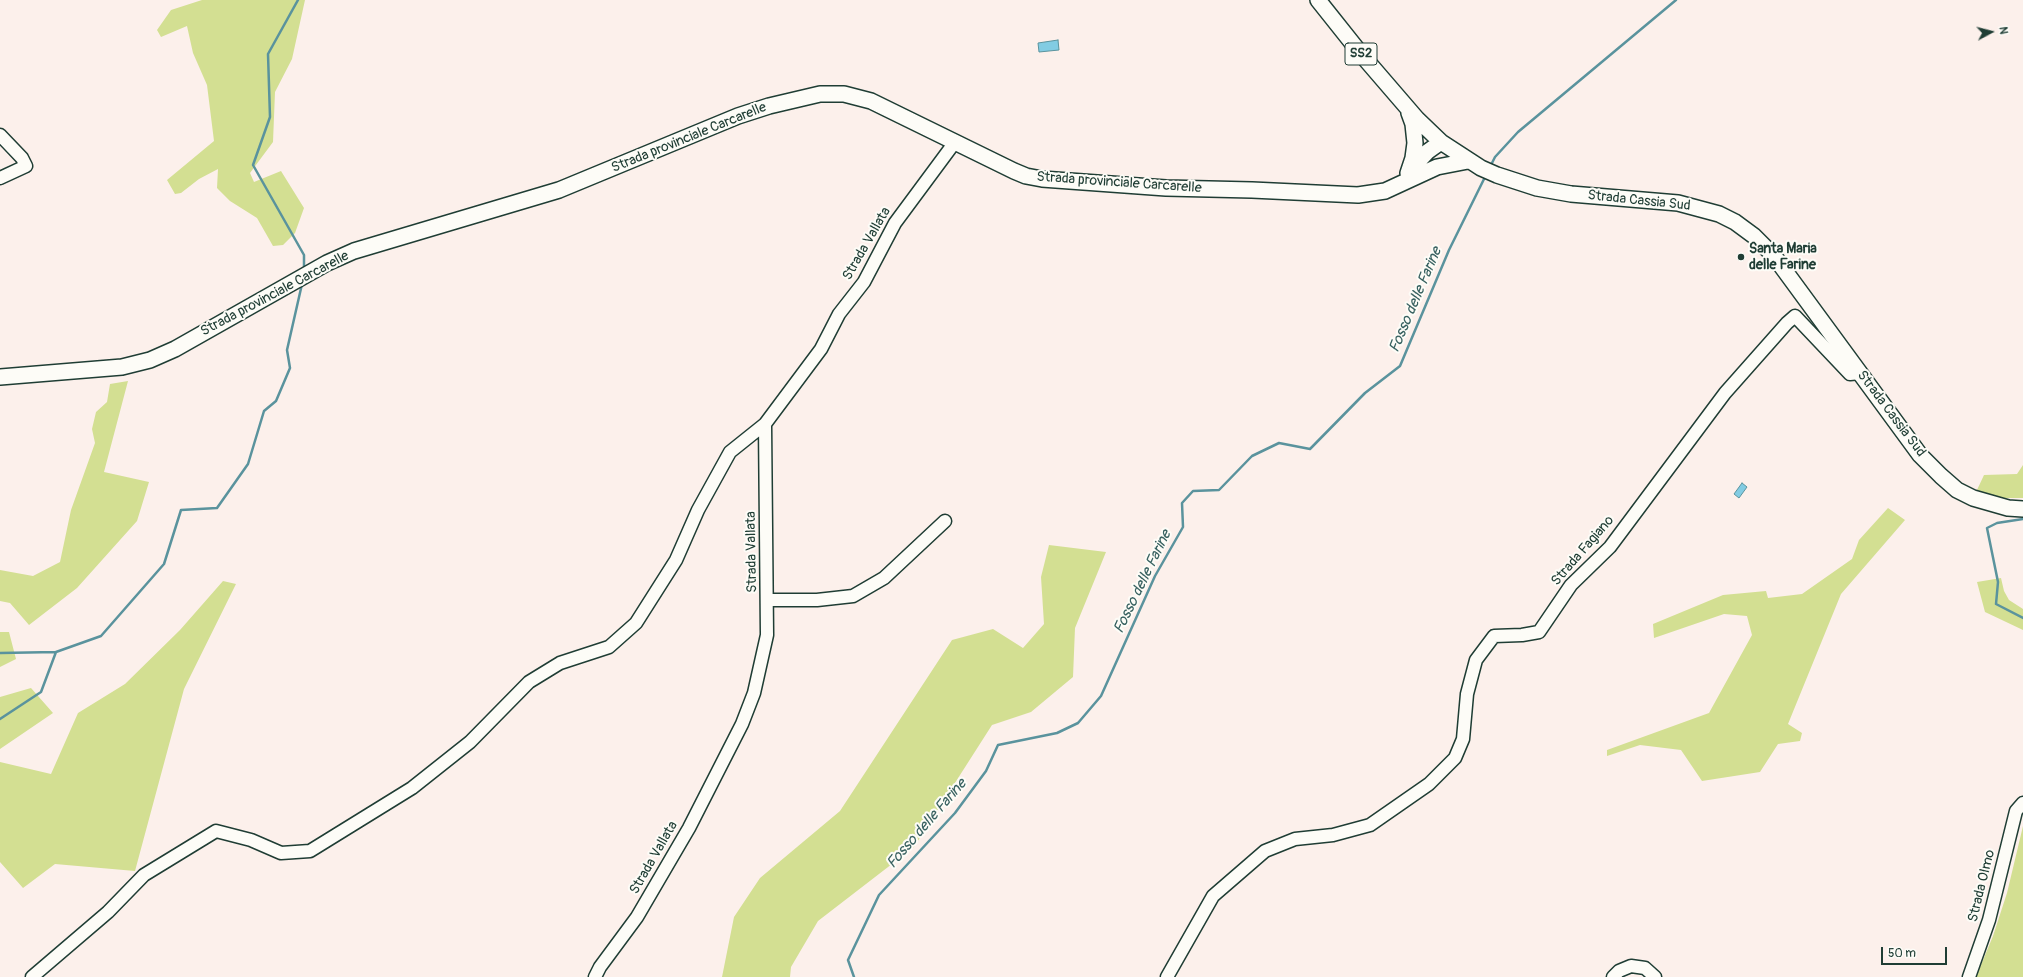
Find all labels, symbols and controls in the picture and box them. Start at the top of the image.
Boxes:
north arrow [1971,12,2011,52]
text: N [1997,26,2010,35]
road number: SS2 [1345,43,1377,65]
street label: Strada provinciale Carcarelle [609,99,769,177]
street label: Strada provinciale Carcarelle [1036,169,1202,197]
street label: Strada Cassia Sud [1587,187,1691,215]
street label: Strada Vallata [839,204,895,284]
place label: Santa Maria delle Farine [1749,241,1817,274]
water label: Fosso delle Farine [1386,245,1446,355]
street label: Strada provinciale Carcarelle [198,248,352,340]
marker: Santa Maria delle Farine [1736,252,1746,262]
street label: Strada Cassia Sud [1853,368,1929,460]
street label: Strada Vallata [743,511,761,593]
street label: Strada Fagiano [1548,513,1618,589]
water label: Fosso delle Farine [1110,527,1176,637]
water label: Fosso delle Farine [883,776,971,872]
street label: Strada Vallata [626,818,682,898]
street label: Strada Olmo [1965,848,1999,924]
scale bar [1883,939,1949,965]
text: 50 m [1888,946,1916,961]

